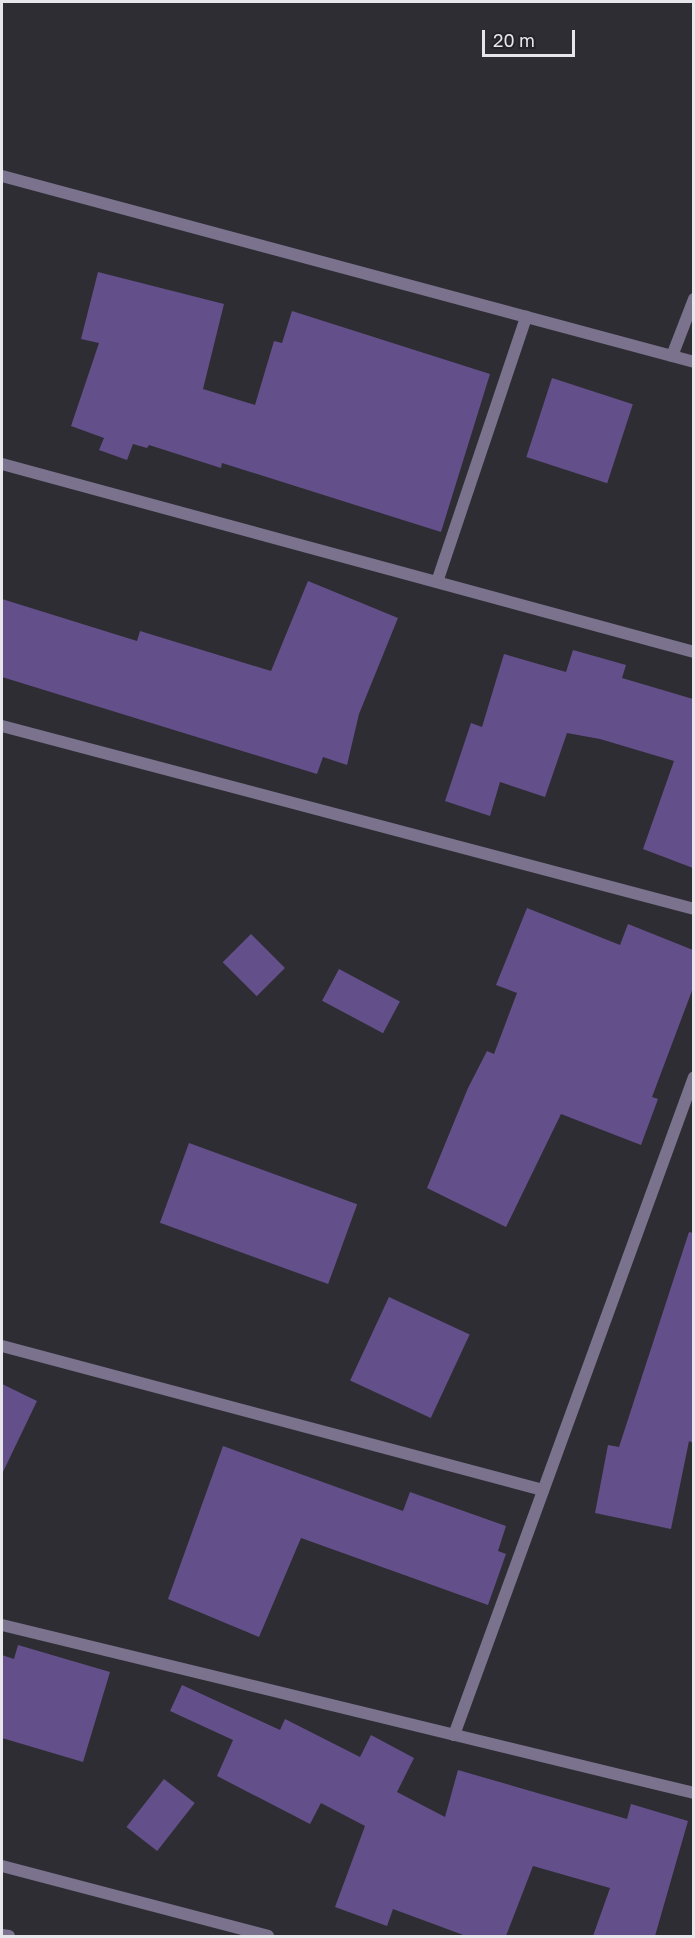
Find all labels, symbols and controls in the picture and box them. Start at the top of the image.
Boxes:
scale bar [485,18,578,56]
text: 20 m [493,29,535,51]

